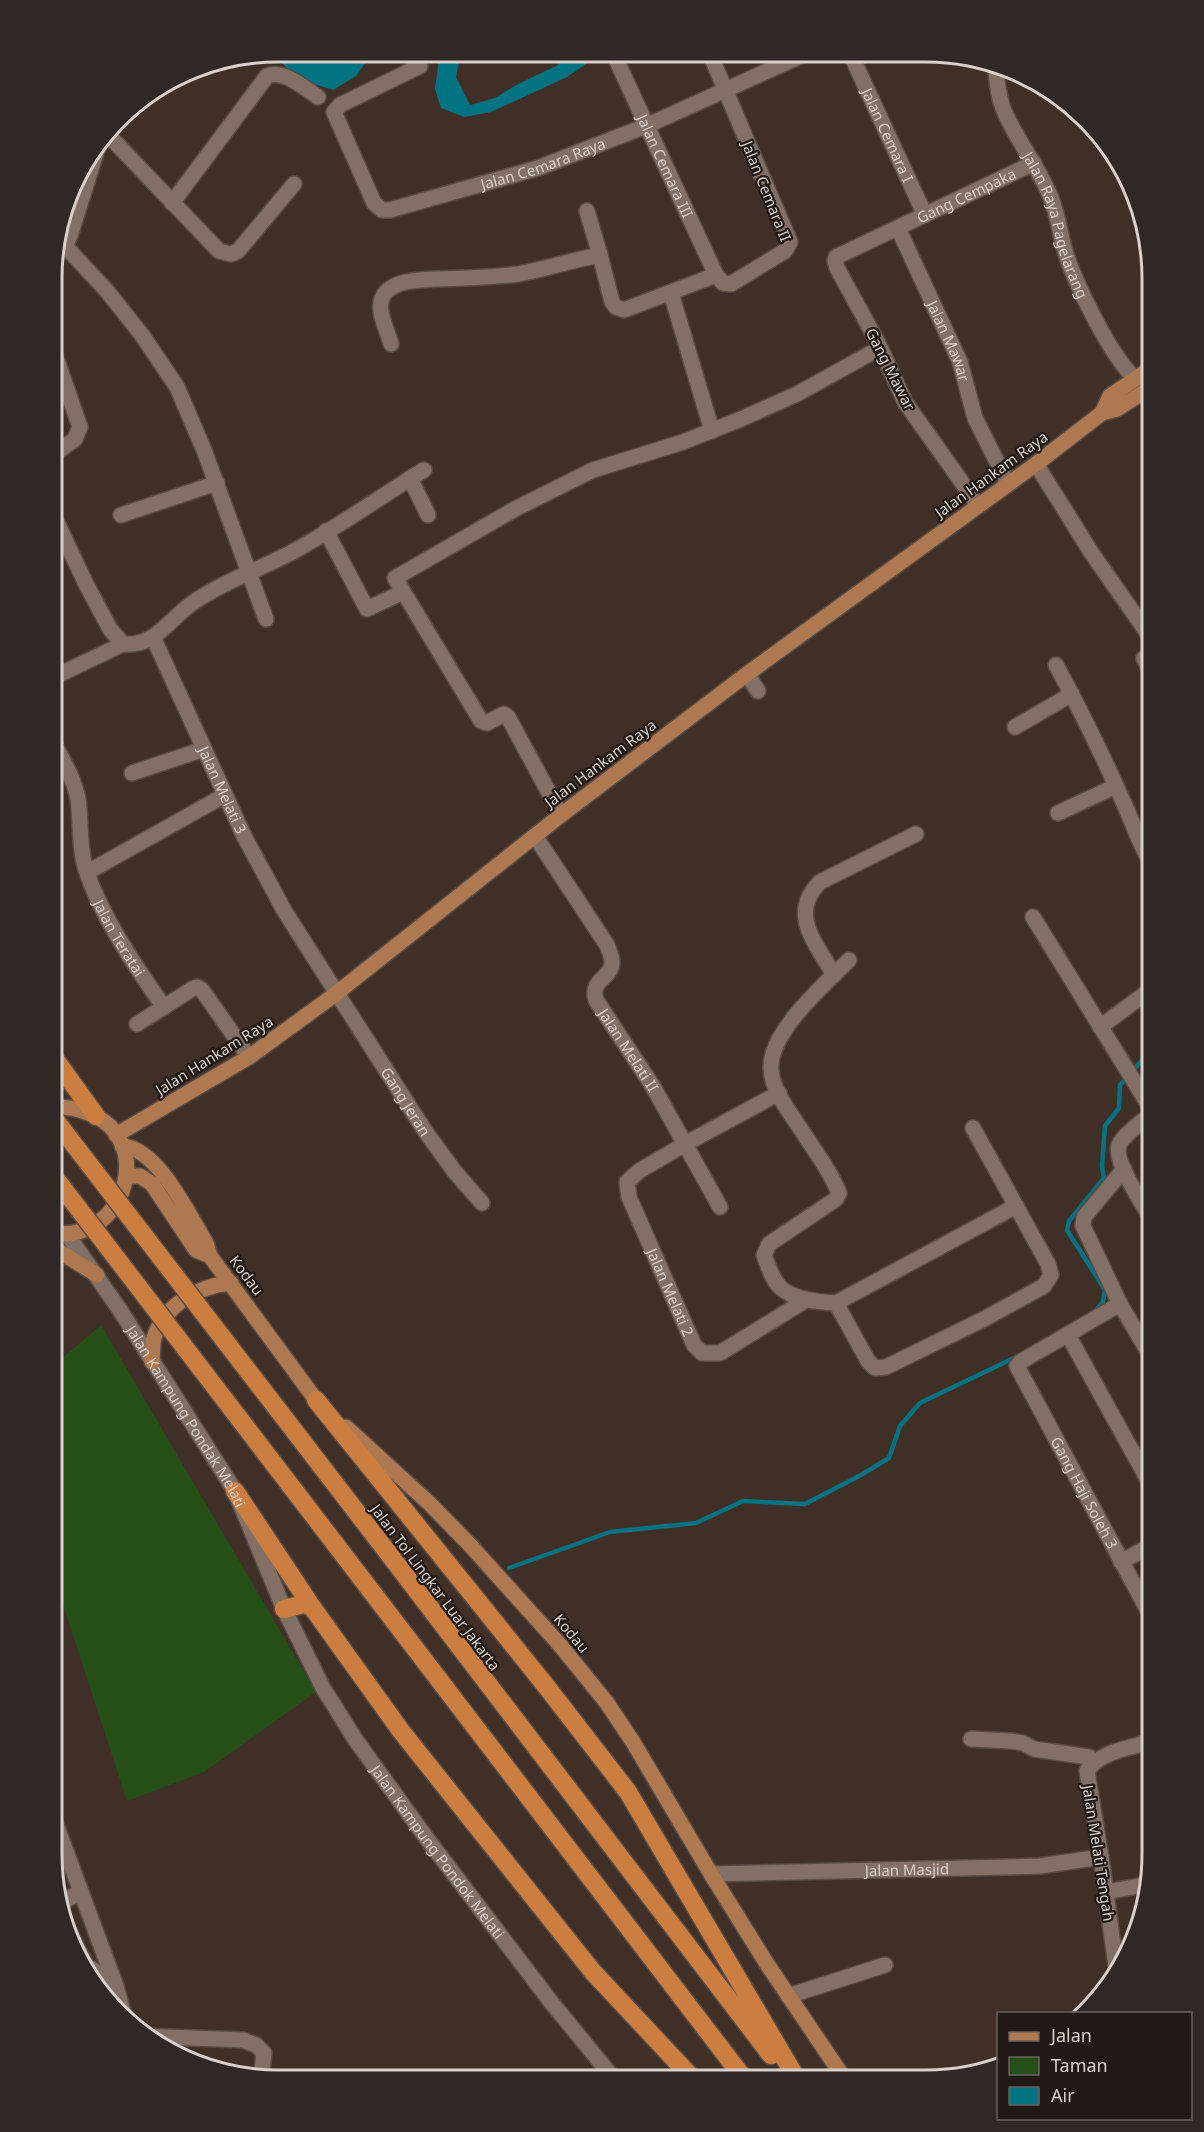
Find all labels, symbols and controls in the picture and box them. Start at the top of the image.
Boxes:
street label: Jalan Cemara I [857,83,918,185]
street label: Jalan Cemara III [632,109,698,221]
street label: Jalan Cemara Raya [476,133,608,194]
street label: Jalan Cemara II [737,136,796,244]
street label: Jalan Raya Pagelarang [1018,146,1093,302]
street label: Gang Cempaka [913,163,1019,227]
street label: Jalan Mawar [922,295,975,384]
street label: Gang Mawar [862,324,920,414]
street label: Jalan Hankam Raya [929,426,1051,523]
street label: Jalan Hankam Raya [539,714,660,813]
street label: Jalan Melati 3 [193,741,252,837]
street label: Jalan Teratai [88,894,150,980]
street label: Jalan Melati II [593,1003,664,1095]
street label: Jalan Hankam Raya [150,1011,277,1100]
street label: Gang Jeran [377,1063,436,1140]
street label: Jalan Melati 2 [642,1243,699,1339]
street label: Kodau [225,1251,269,1299]
street label: Jalan Kampung Pondak Melati [121,1320,251,1510]
street label: Gang Haji Soleh 3 [1047,1433,1123,1552]
street label: Jalan Tol Lingkar Luar Jakarta [366,1498,505,1674]
street label: Kodau [550,1609,594,1657]
street label: Jalan Kampung Pondok Melati [365,1759,509,1943]
street label: Jalan Melati Tengah [1078,1782,1120,1922]
street label: Jalan Masjid [863,1858,949,1880]
legend [997,2012,1192,2120]
text: Jalan [1049,2023,1092,2047]
text: Taman [1051,2053,1108,2077]
text: Air [1051,2083,1075,2107]

